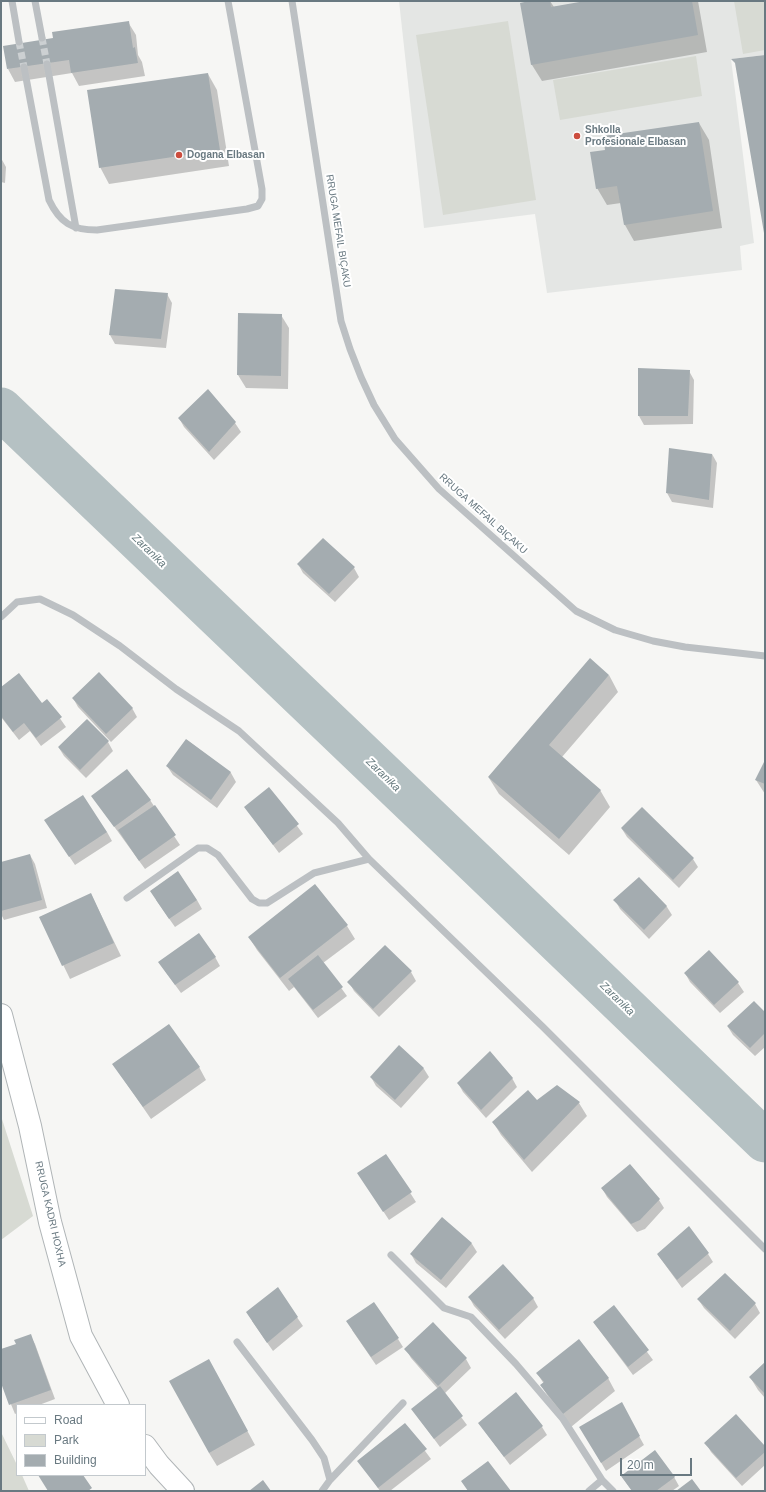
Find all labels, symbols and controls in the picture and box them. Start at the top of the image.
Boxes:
place label: Shkolla Profesionale Elbasan [585,124,686,148]
marker: Shkolla Profesionale Elbasan [572,131,582,141]
place label: Dogana Elbasan [187,149,265,161]
marker: Dogana Elbasan [174,150,184,160]
street label: RRUGA MEFAIL BIÇAKU [323,174,353,288]
street label: RRUGA MEFAIL BIÇAKU [436,471,530,557]
water label: Zaranika [129,531,169,571]
water label: Zaranika [363,755,403,795]
water label: Zaranika [597,979,637,1019]
street label: RRUGA KADRI HOXHA [32,1160,68,1268]
legend [16,1404,146,1476]
text: Road [54,1413,83,1427]
text: Park [54,1433,79,1447]
scale bar [622,1450,694,1476]
text: Building [54,1453,97,1467]
text: 20 m [627,1458,654,1472]

